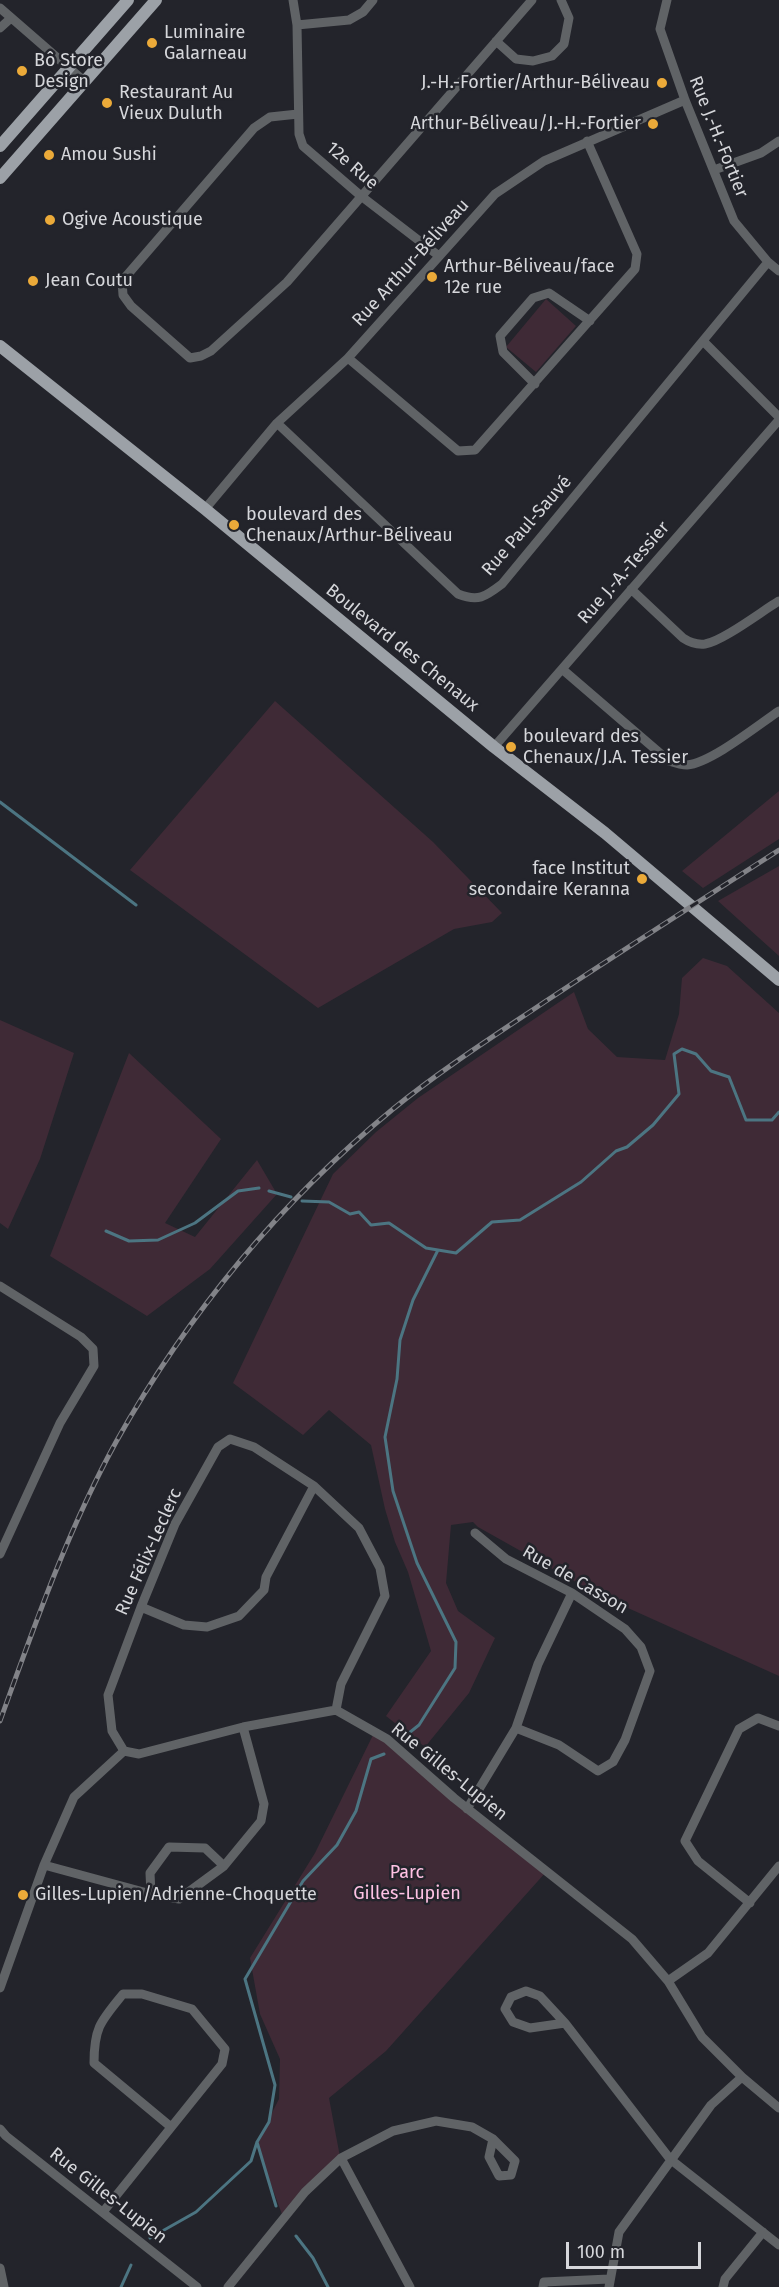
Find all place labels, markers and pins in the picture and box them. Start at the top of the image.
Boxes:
place label: Luminaire Galarneau [164,22,247,64]
marker: Luminaire Galarneau [145,36,159,50]
place label: Bô Store Design [34,50,103,92]
marker: Bô Store Design [15,64,29,78]
place label: J.-H.-Fortier/Arthur-Béliveau [421,72,650,94]
marker: J.-H.-Fortier/Arthur-Béliveau [655,76,669,90]
place label: Restaurant Au Vieux Duluth [119,82,233,124]
marker: Restaurant Au Vieux Duluth [100,96,114,110]
place label: Arthur-Béliveau/J.-H.-Fortier [410,113,641,135]
marker: Arthur-Béliveau/J.-H.-Fortier [646,117,660,131]
place label: Amou Sushi [61,144,157,166]
marker: Amou Sushi [42,148,56,162]
place label: Ogive Acoustique [62,209,203,231]
marker: Ogive Acoustique [43,213,57,227]
place label: Arthur-Béliveau/face 12e rue [444,256,614,298]
place label: Jean Coutu [45,270,133,292]
marker: Arthur-Béliveau/face 12e rue [425,270,439,284]
marker: Jean Coutu [26,274,40,288]
place label: boulevard des Chenaux/Arthur-Béliveau [246,504,453,546]
marker: boulevard des Chenaux/Arthur-Béliveau [227,518,241,532]
place label: boulevard des Chenaux/J.A. Tessier [523,726,688,768]
marker: boulevard des Chenaux/J.A. Tessier [504,740,518,754]
place label: face Institut secondaire Keranna [469,858,630,900]
marker: face Institut secondaire Keranna [635,872,649,886]
place label: Gilles-Lupien/Adrienne-Choquette [35,1884,317,1906]
marker: Gilles-Lupien/Adrienne-Choquette [16,1888,30,1902]

